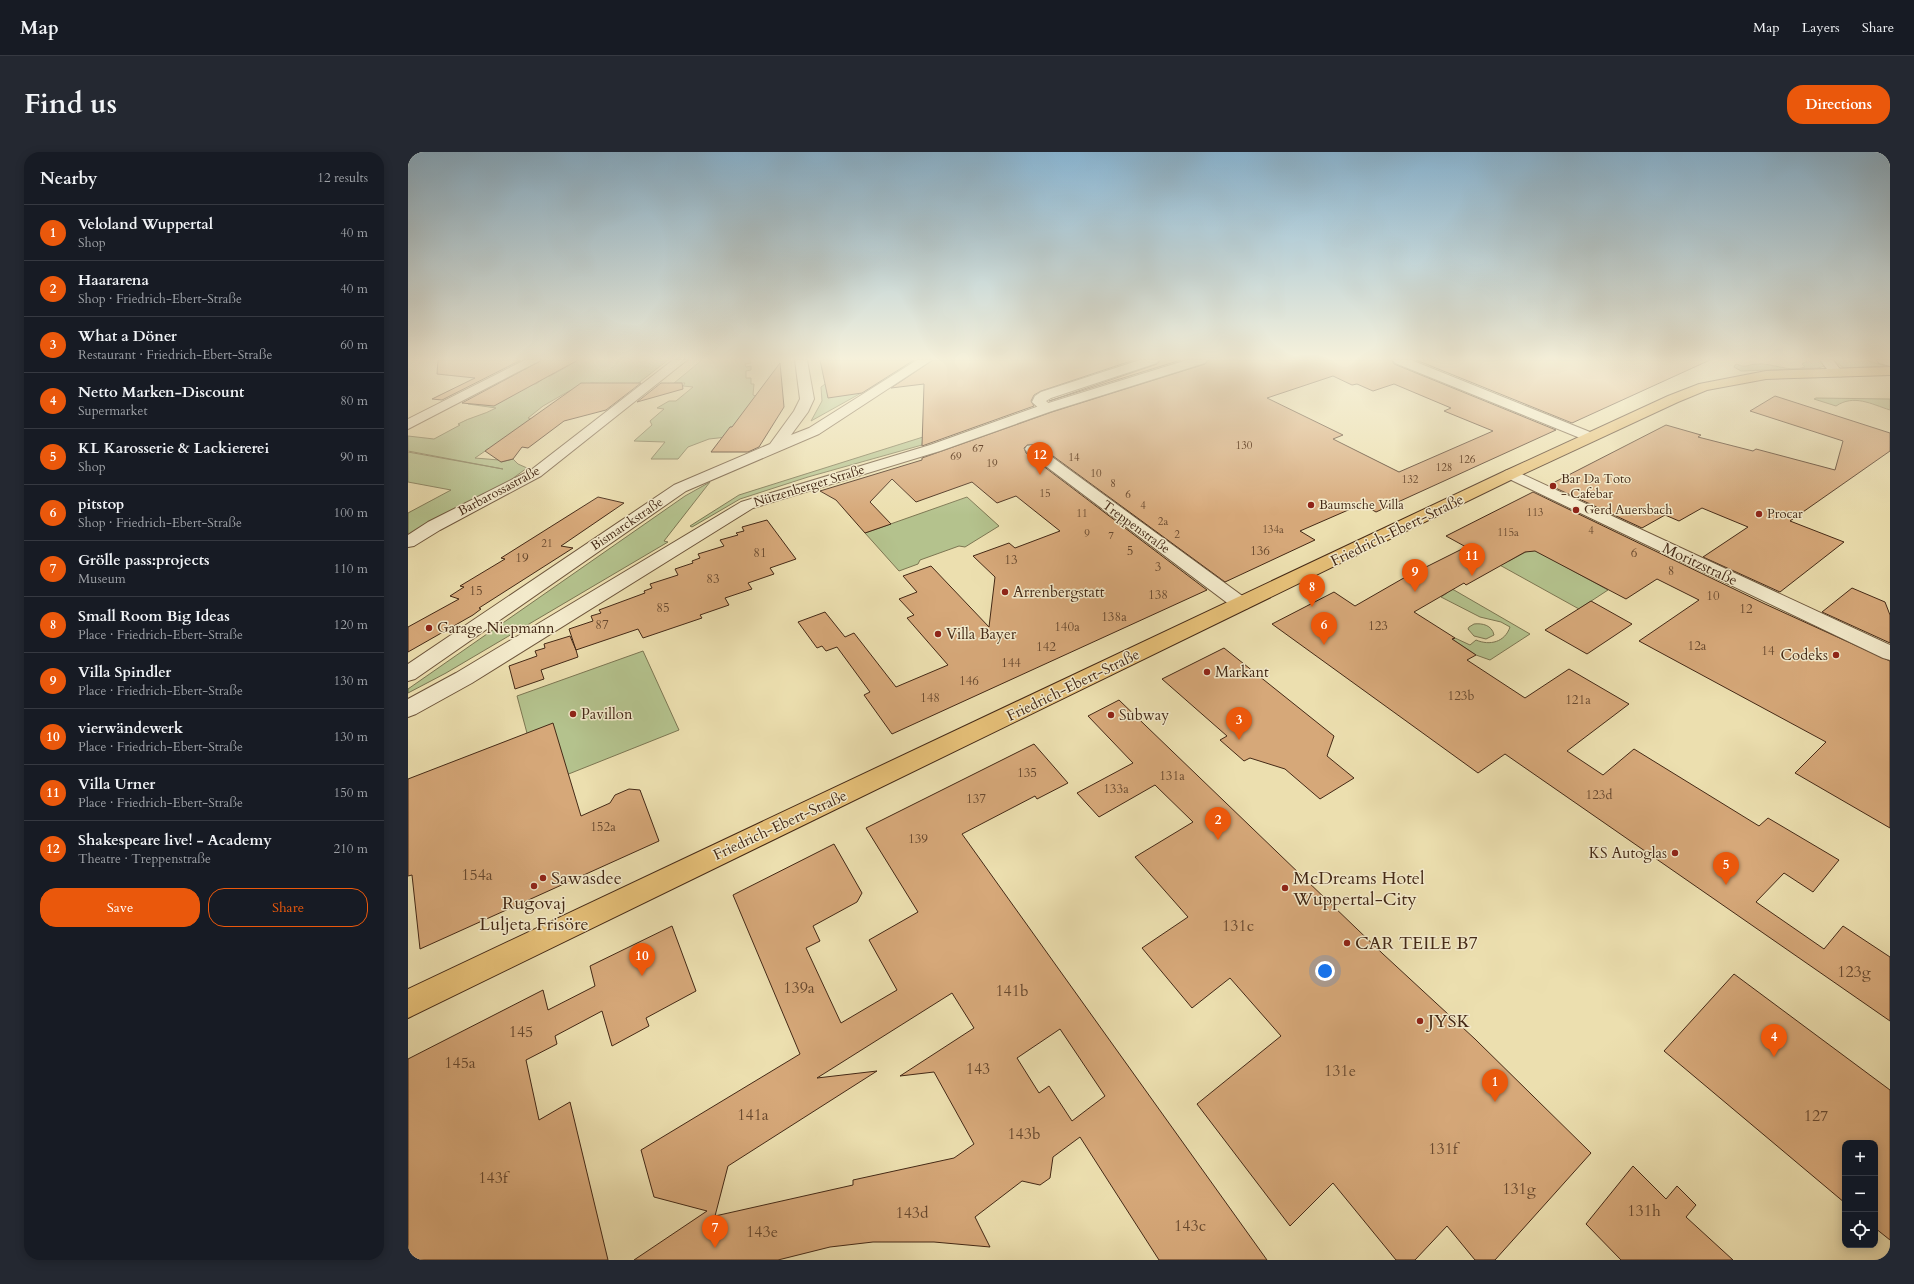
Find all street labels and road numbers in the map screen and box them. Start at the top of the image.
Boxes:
street label: Nützenberger Straße [751,461,867,511]
street label: Barbarossastraße [455,462,543,520]
street label: Friedrich-Ebert-Straße [1327,489,1467,571]
street label: Bismarckstraße [587,493,667,555]
street label: Treppenstraße [1098,496,1174,558]
street label: Moritzstraße [1659,538,1741,590]
street label: Friedrich-Ebert-Straße [1003,644,1143,726]
street label: Friedrich-Ebert-Straße [710,785,850,865]

